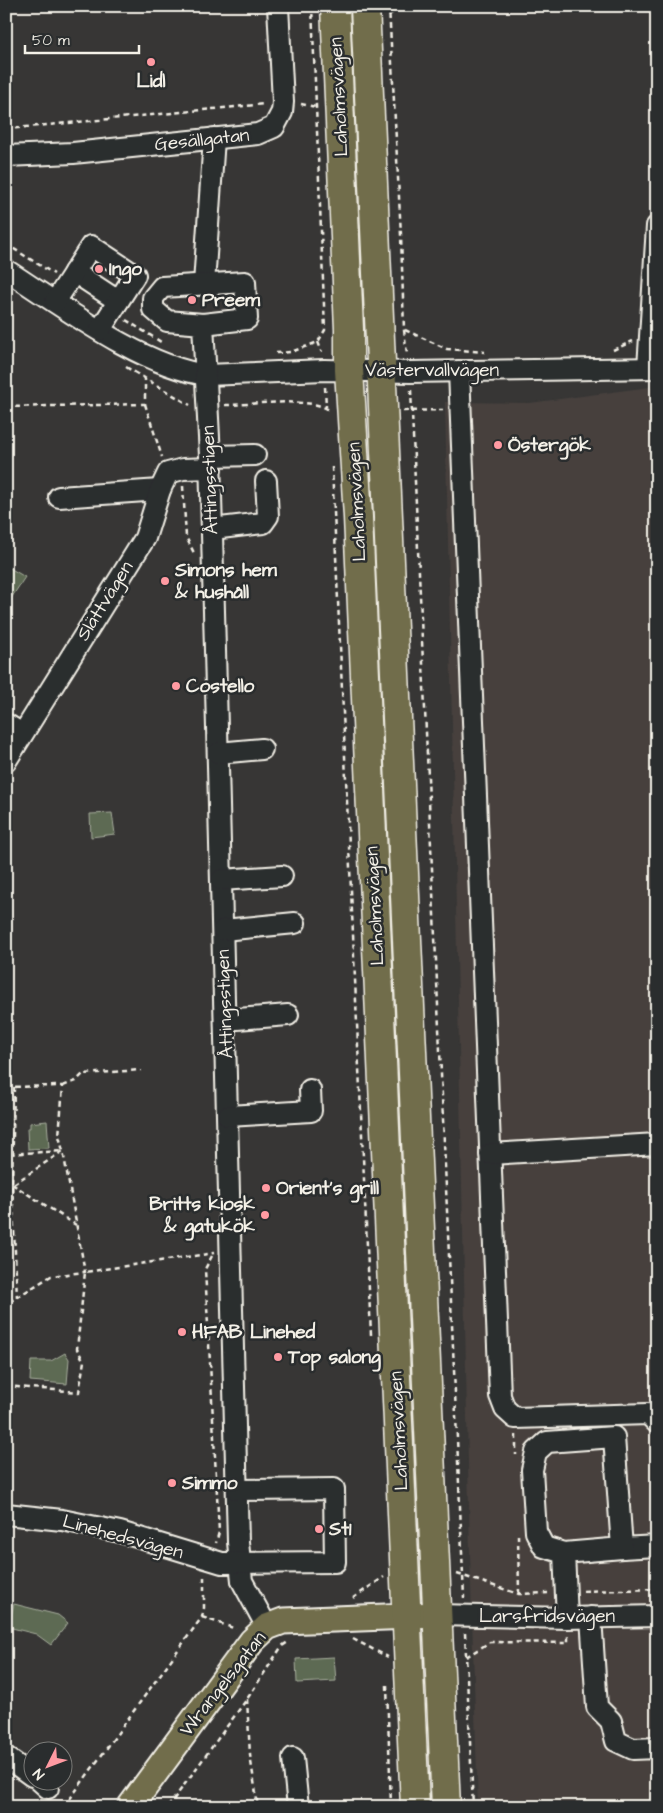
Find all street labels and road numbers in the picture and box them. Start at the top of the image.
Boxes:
street label: Laholmsvägen [322,37,357,157]
street label: Gesällgatan [153,122,251,159]
street label: Västervallvägen [365,357,499,385]
street label: Åttingsstigen [195,425,226,535]
street label: Laholmsvägen [340,442,375,562]
street label: Slättvägen [70,556,141,647]
street label: Laholmsvägen [358,846,393,966]
street label: Åttingsstigen [210,949,241,1059]
street label: Laholmsvägen [382,1371,417,1491]
street label: Linehedsvägen [59,1508,186,1567]
street label: Larsfridsvägen [479,1603,615,1631]
street label: Wrangelsgatan [173,1626,273,1743]

